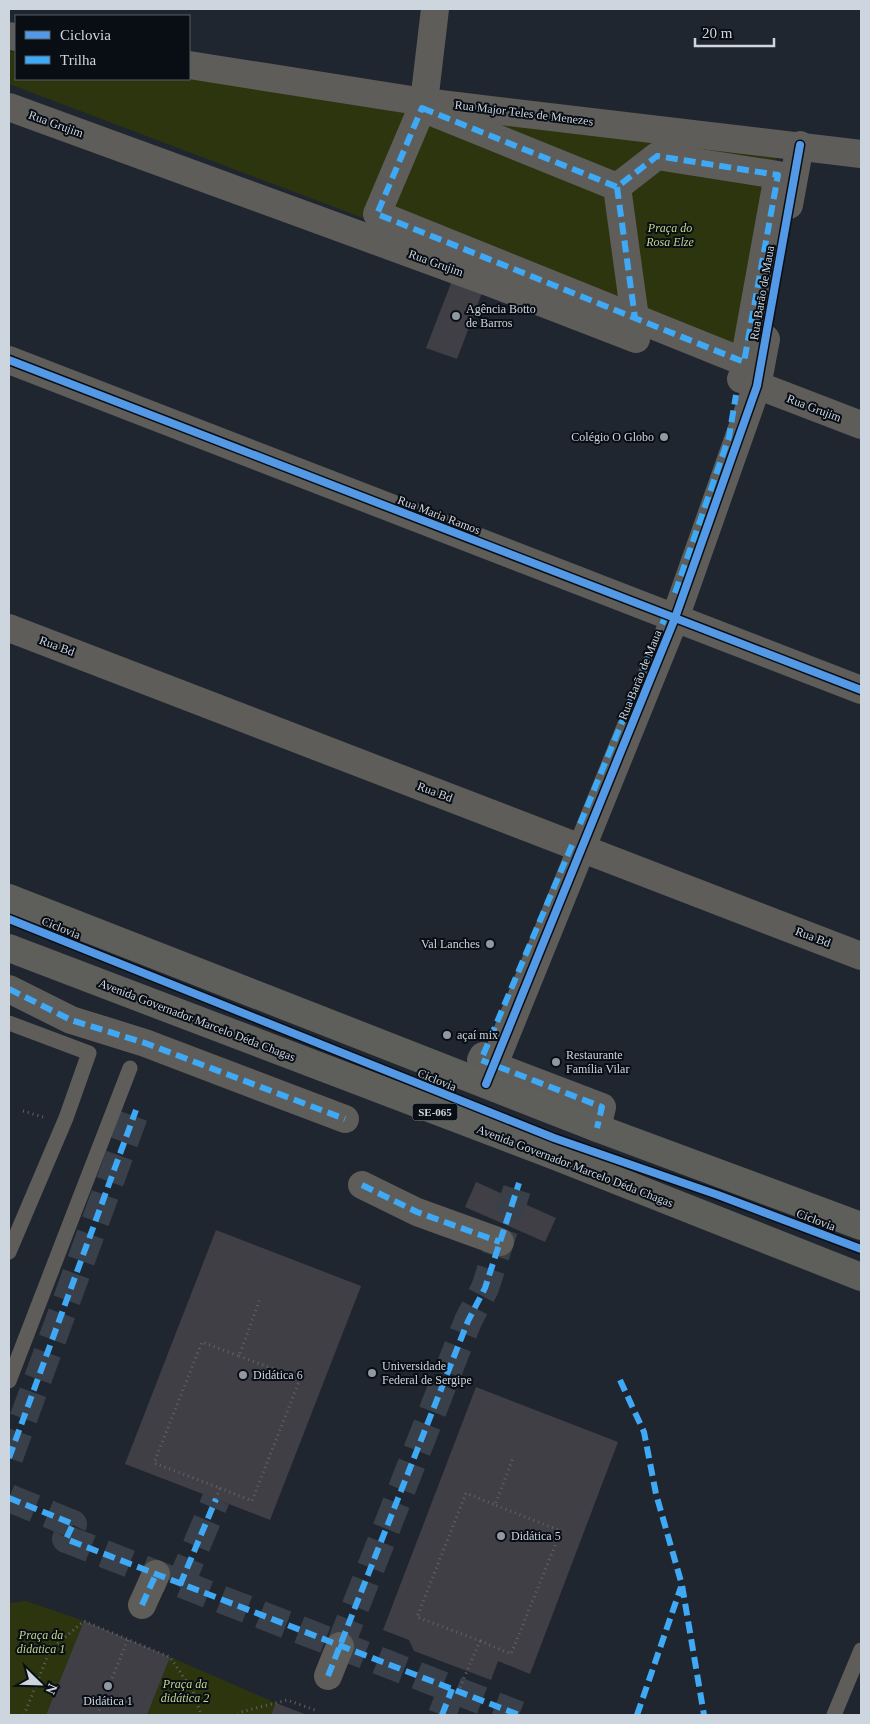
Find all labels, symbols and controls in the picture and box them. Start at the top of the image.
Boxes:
legend [15,15,190,80]
scale bar [695,15,774,47]
text: 20 m [702,25,733,41]
text: Ciclovia [60,27,111,43]
text: Trilha [60,52,96,68]
street label: Rua Major Teles de Menezes [454,98,594,128]
street label: Rua Grujim [27,108,86,141]
park label: Praça do Rosa Elze [645,221,694,249]
street label: Rua Barão de Maua [747,244,777,341]
street label: Rua Grujim [407,247,466,280]
place label: Agência Botto de Barros [466,302,536,330]
marker: Agência Botto de Barros [450,310,462,322]
street label: Rua Grujim [785,391,844,425]
place label: Colégio O Globo [571,430,654,444]
marker: Colégio O Globo [658,431,670,443]
street label: Rua Maria Ramos [396,493,483,537]
street label: Rua Barão de Maua [616,627,665,722]
street label: Rua Bd [38,633,76,659]
street label: Rua Bd [416,779,454,805]
street label: Ciclovia [40,914,83,942]
street label: Rua Bd [794,924,832,950]
place label: Val Lanches [421,937,480,951]
marker: Val Lanches [484,938,496,950]
street label: Avenida Governador Marcelo Déda Chagas [97,976,298,1064]
place label: açaí mix [457,1028,498,1042]
marker: açaí mix [441,1029,453,1041]
place label: Restaurante Família Vilar [566,1048,629,1076]
marker: Restaurante Família Vilar [550,1056,562,1068]
street label: Ciclovia [416,1066,459,1094]
road number: SE-065 [412,1104,458,1120]
street label: Avenida Governador Marcelo Déda Chagas [475,1122,676,1210]
street label: Ciclovia [795,1206,838,1234]
place label: Universidade Federal de Sergipe [382,1359,472,1387]
marker: Universidade Federal de Sergipe [366,1367,378,1379]
place label: Didática 6 [253,1368,303,1382]
marker: Didática 6 [237,1369,249,1381]
place label: Didática 5 [511,1529,561,1543]
marker: Didática 5 [495,1530,507,1542]
park label: Praça da didatica 1 [17,1628,65,1656]
north arrow [15,1659,65,1709]
park label: Praça da didática 2 [161,1677,209,1705]
marker: Didática 1 [102,1680,114,1692]
text: N [43,1681,60,1696]
place label: Didática 1 [83,1694,133,1708]

